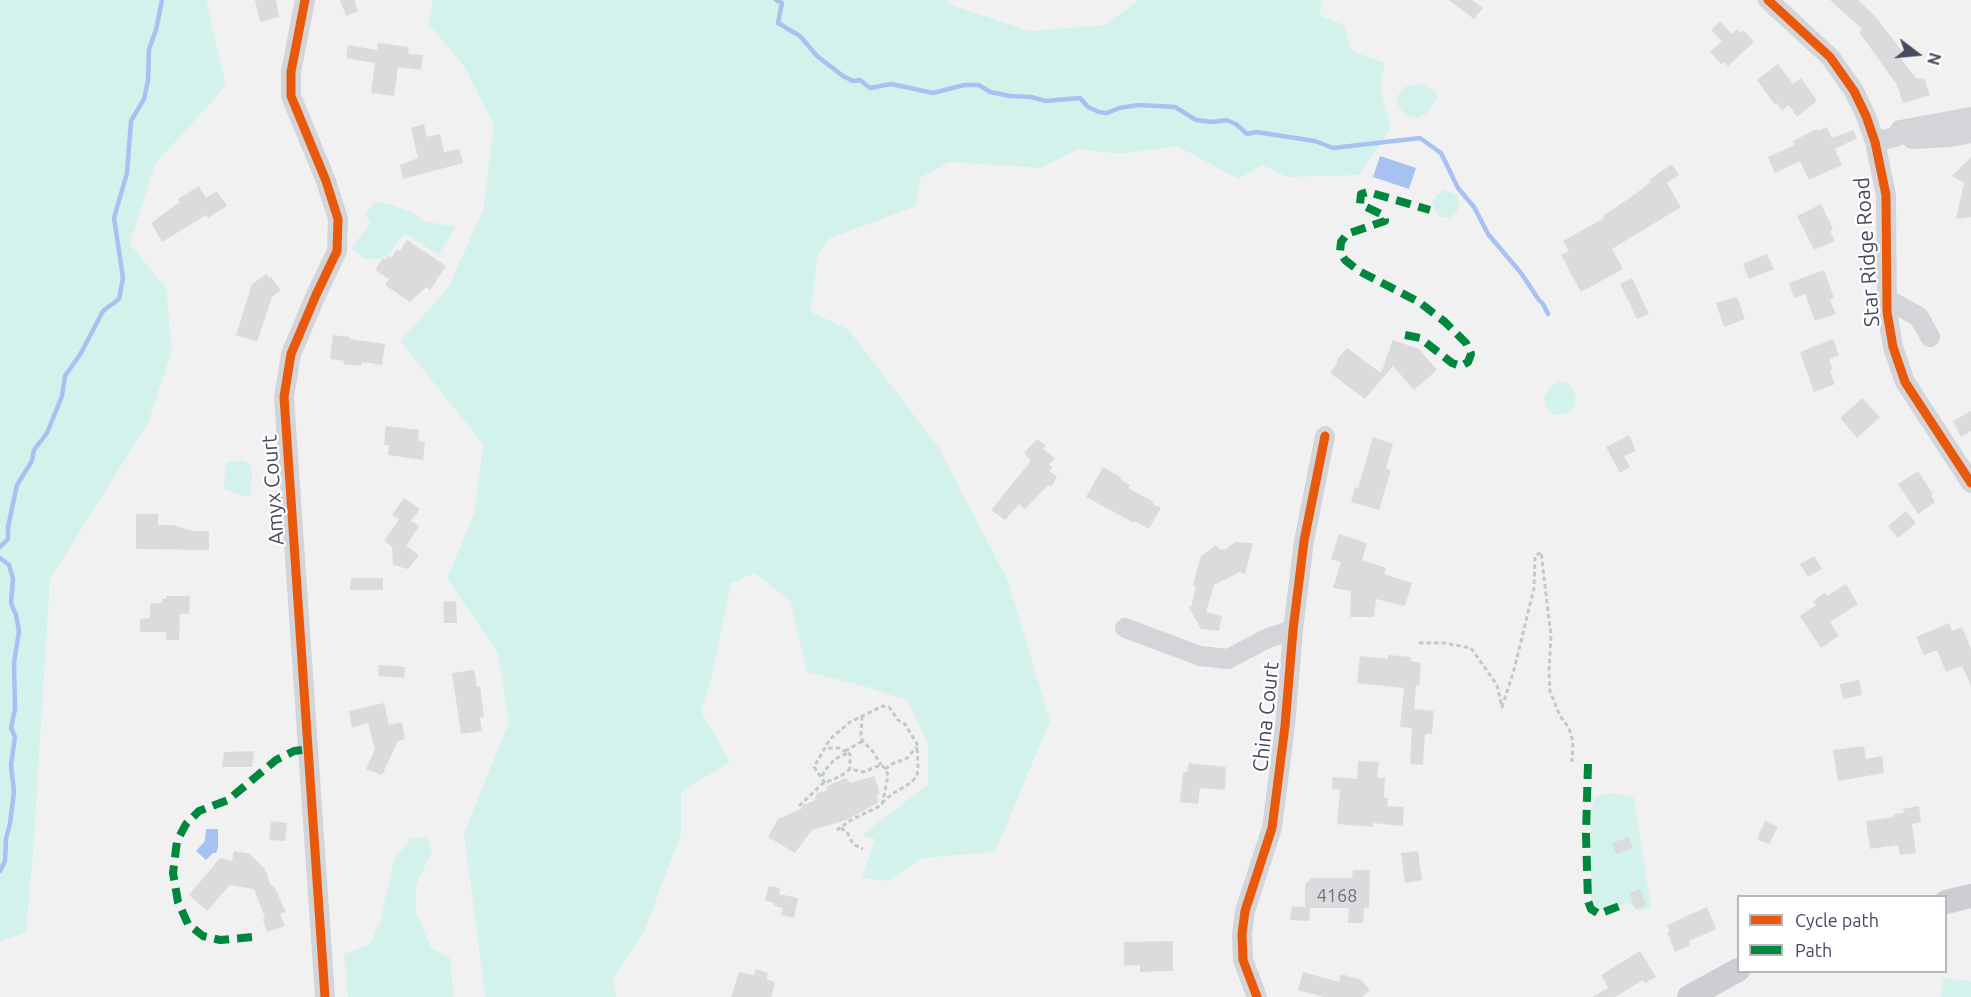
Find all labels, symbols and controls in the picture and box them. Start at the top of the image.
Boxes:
north arrow [1887,24,1947,84]
text: N [1924,51,1945,67]
street label: Star Ridge Road [1849,176,1885,328]
street label: Amyx Court [257,434,289,546]
street label: China Court [1248,661,1284,773]
house number: 4168 [1317,885,1357,907]
legend [1737,895,1947,973]
text: Cycle path [1795,910,1879,930]
text: Path [1795,940,1832,960]

